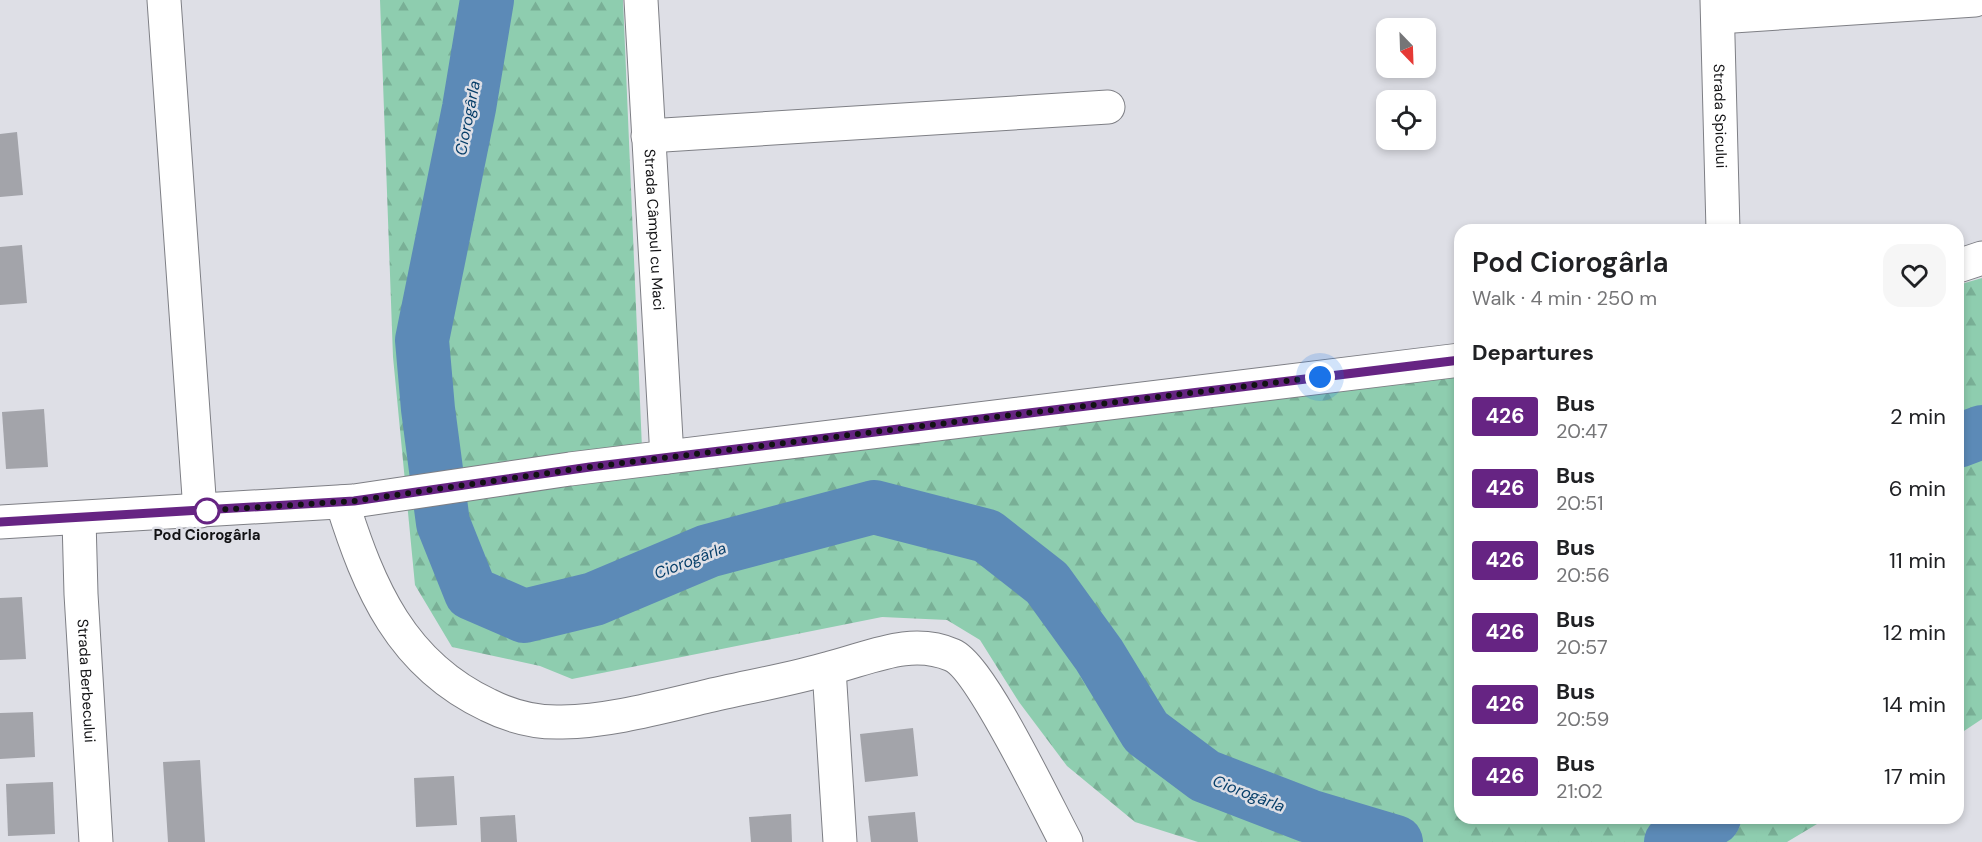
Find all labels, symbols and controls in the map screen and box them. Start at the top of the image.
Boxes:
north arrow [1376,18,1436,78]
map controls [1376,18,1436,150]
street label: Strada Spicului [1709,64,1731,168]
water label: Ciorogârla [450,79,485,157]
button: locate [1376,90,1436,150]
street label: Strada Câmpul cu Maci [639,148,669,311]
text: Pod Ciorogârla [1472,244,1669,281]
button: heart [1883,244,1946,307]
text: Walk · 4 min · 250 m [1472,285,1657,311]
text: Departures [1472,338,1594,367]
your location [1305,362,1335,392]
text: Bus [1556,389,1595,418]
text: 426 [1485,402,1525,430]
text: 2 min [1890,402,1946,431]
text: 20:47 [1556,418,1608,444]
text: Bus [1556,461,1595,490]
text: 426 [1485,474,1525,502]
text: 6 min [1889,474,1946,503]
text: 20:51 [1556,490,1603,516]
marker: Pod Ciorogârla [194,498,220,524]
place label: Pod Ciorogârla [153,525,261,545]
text: Bus [1556,533,1595,562]
water label: Ciorogârla [651,537,729,584]
text: 426 [1485,546,1525,574]
text: 11 min [1889,546,1946,575]
text: 20:56 [1556,562,1610,588]
text: Bus [1556,605,1595,634]
street label: Strada Berbecului [73,618,100,743]
text: 426 [1485,618,1525,646]
text: 12 min [1883,618,1946,647]
text: 20:57 [1556,634,1608,660]
text: Bus [1556,677,1595,706]
text: 426 [1485,690,1525,718]
text: 14 min [1882,690,1946,719]
text: 20:59 [1556,706,1609,732]
text: Bus [1556,749,1595,778]
text: 426 [1485,762,1525,790]
text: 17 min [1884,762,1946,791]
water label: Ciorogârla [1210,770,1288,817]
text: 21:02 [1556,778,1603,804]

